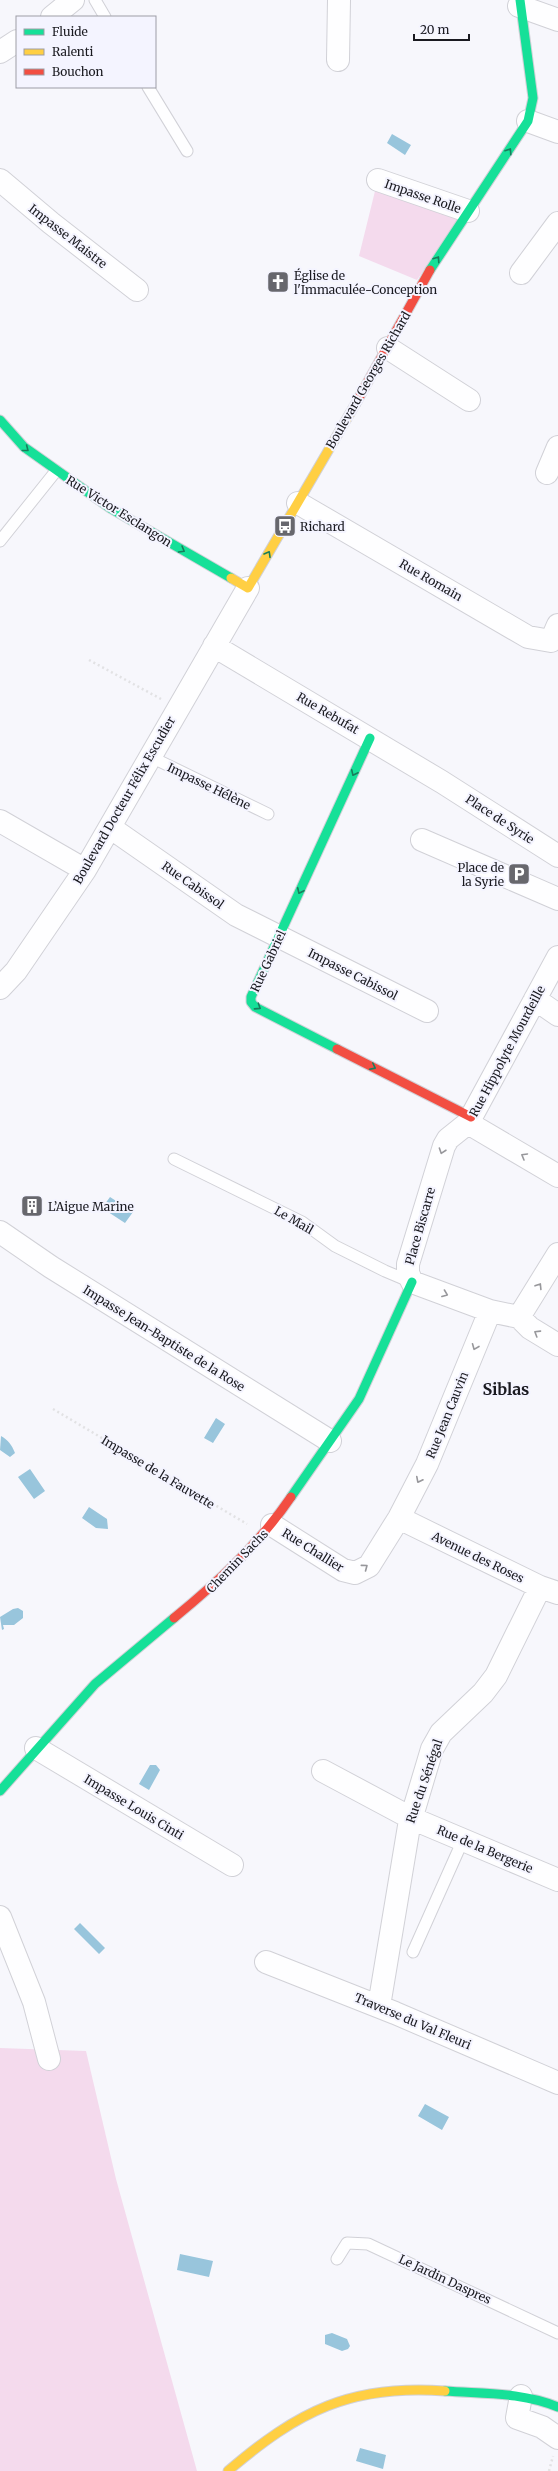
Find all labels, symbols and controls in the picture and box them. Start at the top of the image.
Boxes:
legend [16,16,156,88]
scale bar [414,16,469,42]
text: 20 m [420,22,449,37]
text: Fluide [52,24,88,39]
text: Ralenti [52,44,93,59]
text: Bouchon [52,64,104,79]
one-way arrow [504,148,511,155]
street label: Impasse Rolle [383,176,463,216]
street label: Impasse Maistre [26,201,110,271]
one-way arrow [432,256,439,263]
place label: Église de l'Immaculée-Conception [294,268,437,297]
church icon: Église de l'Immaculée-Conception [265,269,291,295]
street label: Boulevard Georges Richard [323,309,413,451]
one-way arrow [22,444,29,451]
street label: Rue Victor Esclangon [63,472,175,550]
bus stop icon: Richard [272,513,298,539]
place label: Richard [300,519,345,534]
one-way arrow [178,545,185,552]
one-way arrow [264,551,271,558]
street label: Rue Romain [397,556,465,604]
street label: Rue Rebufat [294,689,362,737]
street label: Boulevard Docteur Félix Escudier [70,713,179,886]
street label: Impasse Hélène [165,759,253,813]
one-way arrow [351,769,359,777]
street label: Place de Syrie [463,791,537,847]
street label: Rue Cabissol [159,858,227,912]
place label: Place de la Syrie [458,860,504,889]
parking icon: Place de la Syrie [506,861,532,887]
one-way arrow [297,887,305,895]
street label: Rue Gabriel [247,928,289,994]
street label: Impasse Cabissol [306,945,401,1003]
street label: Rue Hippolyte Mourdeille [466,983,548,1119]
one-way arrow [253,1003,260,1010]
one-way arrow [369,1062,376,1070]
one-way arrow [439,1148,447,1155]
one-way arrow [521,1154,528,1161]
street label: Place Biscarre [402,1186,438,1266]
building icon: L’Aigue Marine [19,1193,45,1219]
place label: L’Aigue Marine [48,1199,134,1214]
street label: Le Mail [272,1203,316,1237]
street label: Impasse Jean-Baptiste de la Rose [80,1282,248,1394]
one-way arrow [534,1283,541,1290]
one-way arrow [441,1290,448,1298]
one-way arrow [535,1330,542,1337]
one-way arrow [472,1343,480,1351]
street label: Rue Jean Cauvin [423,1369,471,1461]
district label: Siblas [483,1379,529,1399]
street label: Impasse de la Fauvette [99,1432,217,1512]
one-way arrow [416,1476,424,1483]
street label: Rue Challier [279,1525,347,1575]
street label: Chemin Sachs [203,1526,271,1596]
street label: Avenue des Roses [429,1528,527,1586]
one-way arrow [361,1565,368,1572]
street label: Rue du Sénégal [403,1737,445,1825]
street label: Impasse Louis Cinti [81,1771,187,1843]
street label: Rue de la Bergerie [435,1822,535,1876]
street label: Traverse du Val Fleuri [352,1990,474,2052]
street label: Le Jardin Daspres [396,2251,494,2307]

